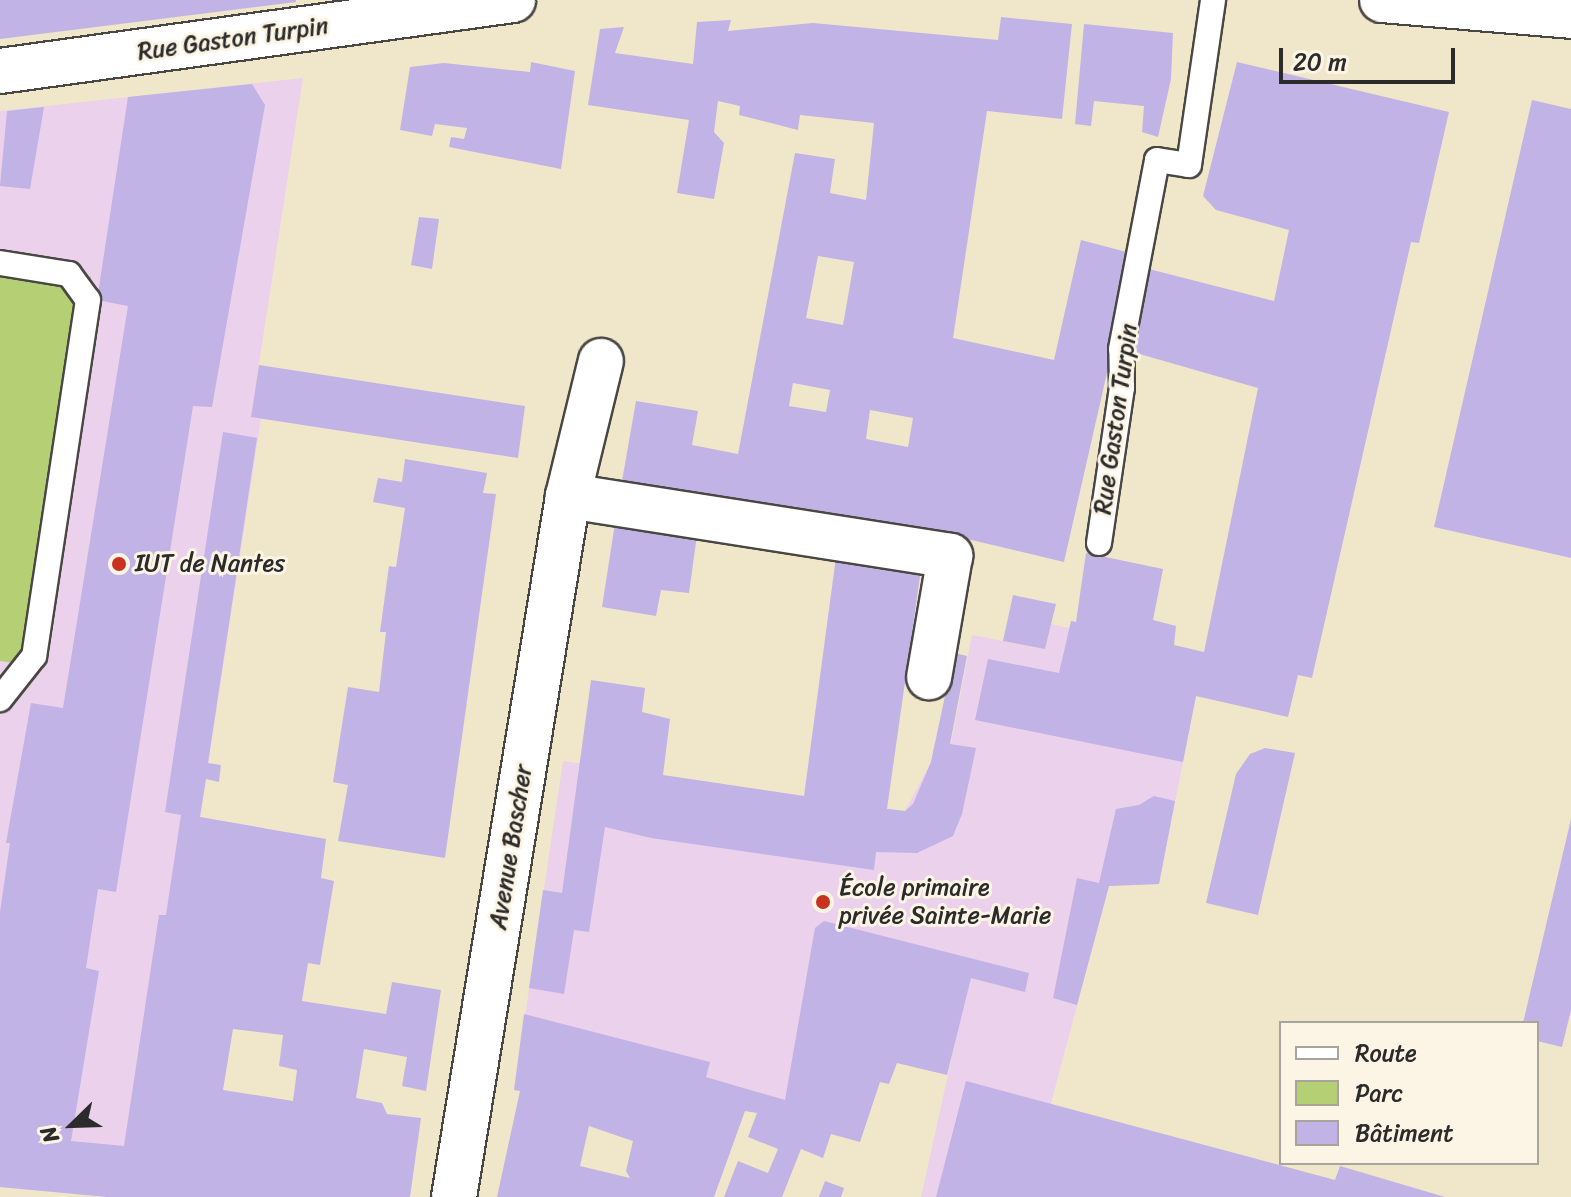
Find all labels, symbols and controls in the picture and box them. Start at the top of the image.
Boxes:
street label: Rue Gaston Turpin [136,11,330,67]
scale bar [1283,32,1459,82]
text: 20 m [1293,41,1347,83]
street label: Rue Gaston Turpin [1088,322,1144,516]
place label: IUT de Nantes [135,550,285,578]
marker: IUT de Nantes [110,555,128,573]
street label: Avenue Bascher [484,762,538,932]
place label: École primaire privée Sainte-Marie [839,874,1050,930]
marker: École primaire privée Sainte-Marie [814,893,832,911]
legend [1279,1021,1539,1165]
text: Route [1355,1032,1417,1074]
text: Parc [1355,1072,1403,1114]
north arrow [32,1085,112,1165]
text: Bâtiment [1355,1112,1454,1154]
text: N [29,1120,70,1149]

